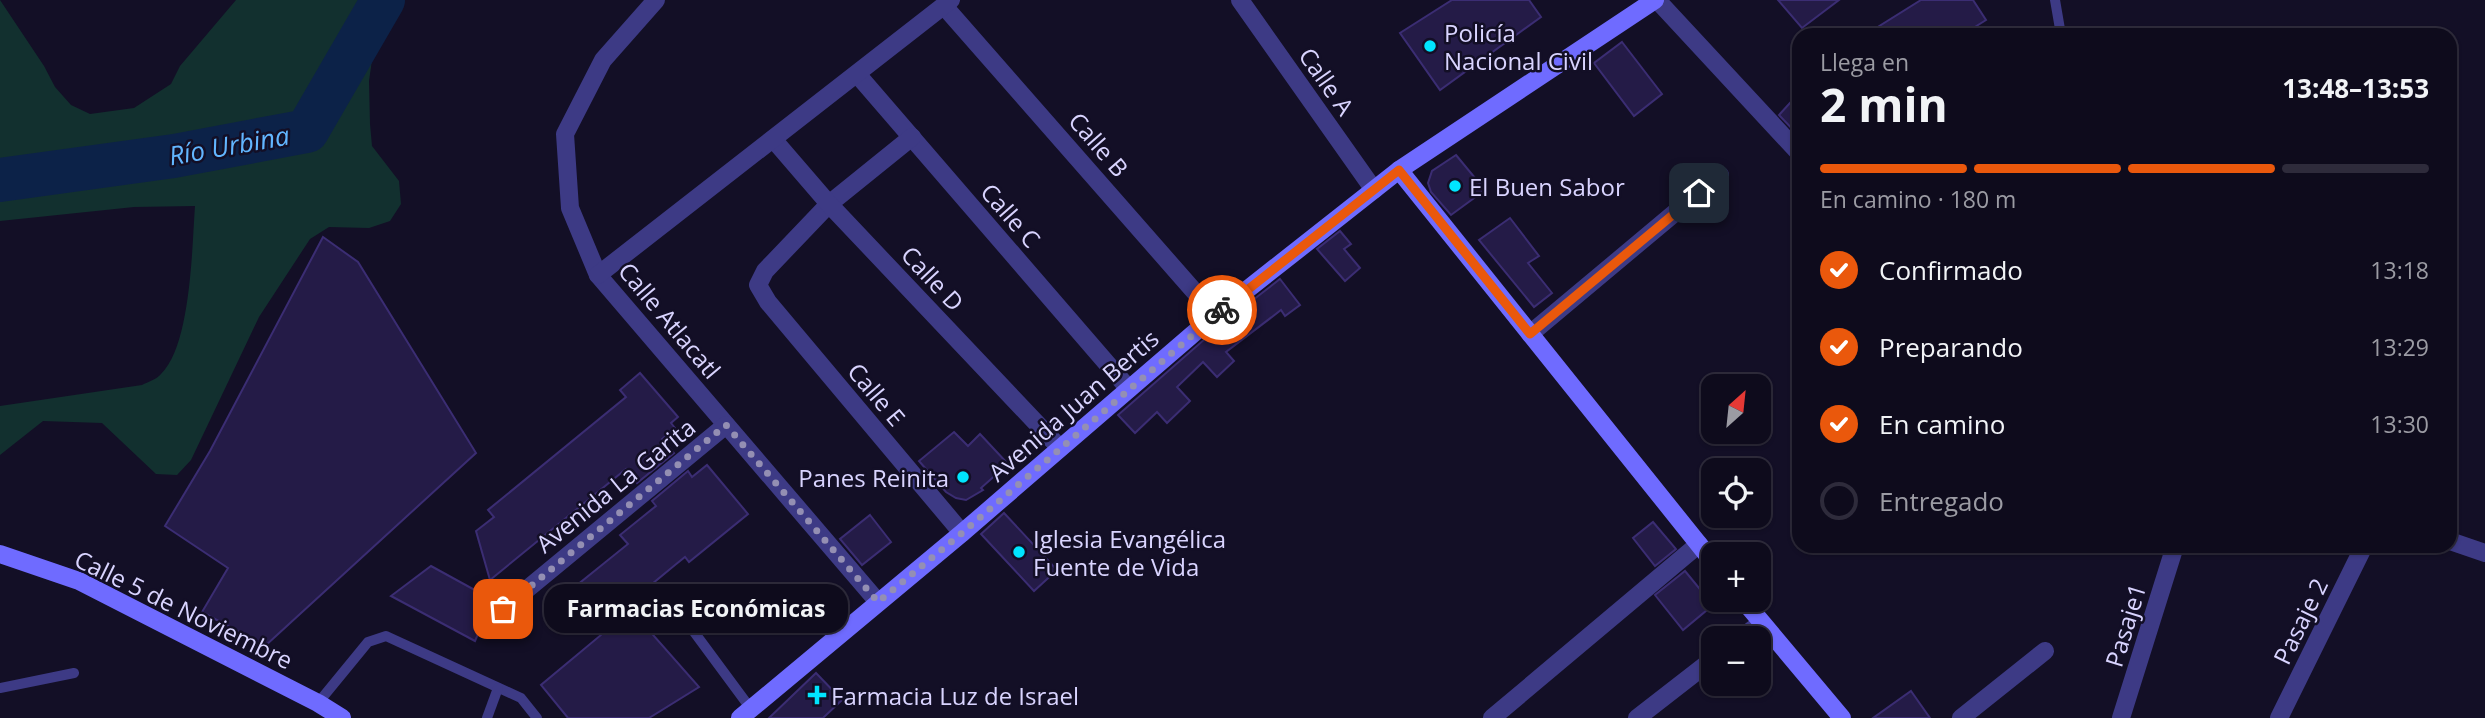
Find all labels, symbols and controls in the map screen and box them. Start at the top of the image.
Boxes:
place label: Policía Nacional Civil [1444,16,1593,77]
marker: Policía Nacional Civil [1422,38,1438,54]
street label: Calle A [1292,41,1363,122]
text: Llega en [1820,46,1909,78]
text: 13:48–13:53 [2282,70,2429,106]
text: 2 min [1820,73,1948,135]
street label: Calle B [1062,105,1136,183]
water label: Río Urbina [166,117,292,173]
pin [1669,163,1729,223]
place label: El Buen Sabor [1469,170,1625,203]
icon: home [1680,174,1718,212]
street label: Calle C [974,176,1048,254]
marker: El Buen Sabor [1447,178,1463,194]
text: En camino · 180 m [1820,183,2016,215]
street label: Calle D [894,238,972,318]
icon: check [1820,251,1858,289]
text: Confirmado [1879,252,2023,288]
text: 13:18 [2370,254,2429,286]
street label: Calle Atlacatl [611,255,729,385]
courier [1187,275,1257,345]
icon: bike [1203,291,1241,329]
street label: Avenida Juan Bertis [981,322,1165,488]
icon: check [1820,328,1858,366]
text: Preparando [1879,329,2023,365]
text: 13:29 [2370,331,2429,363]
street label: Calle E [841,355,913,433]
north arrow [1701,374,1771,444]
map controls [1701,374,1771,696]
icon: check [1820,405,1858,443]
text: En camino [1879,406,2005,442]
text: 13:30 [2370,408,2429,440]
street label: Avenida La Garita [528,410,702,560]
button: locate [1701,458,1771,528]
place label: Panes Reinita [798,461,949,494]
marker: Panes Reinita [955,469,971,485]
text: Entregado [1879,483,2004,519]
place label: Iglesia Evangélica Fuente de Vida [1033,522,1226,583]
street label: Calle 5 de Noviembre [69,542,299,676]
button: + [1701,542,1771,612]
marker: Iglesia Evangélica Fuente de Vida [1011,544,1027,560]
street label: Pasaje 2 [2265,572,2335,670]
pin [473,579,533,639]
street label: Pasaje1 [2097,579,2153,671]
callout: Farmacias Económicas [545,584,850,634]
icon: bag [484,590,522,628]
text: Farmacias Económicas [567,592,825,624]
button: − [1701,626,1771,696]
place label: Farmacia Luz de Israel [831,679,1079,712]
marker: Farmacia Luz de Israel [809,687,825,703]

